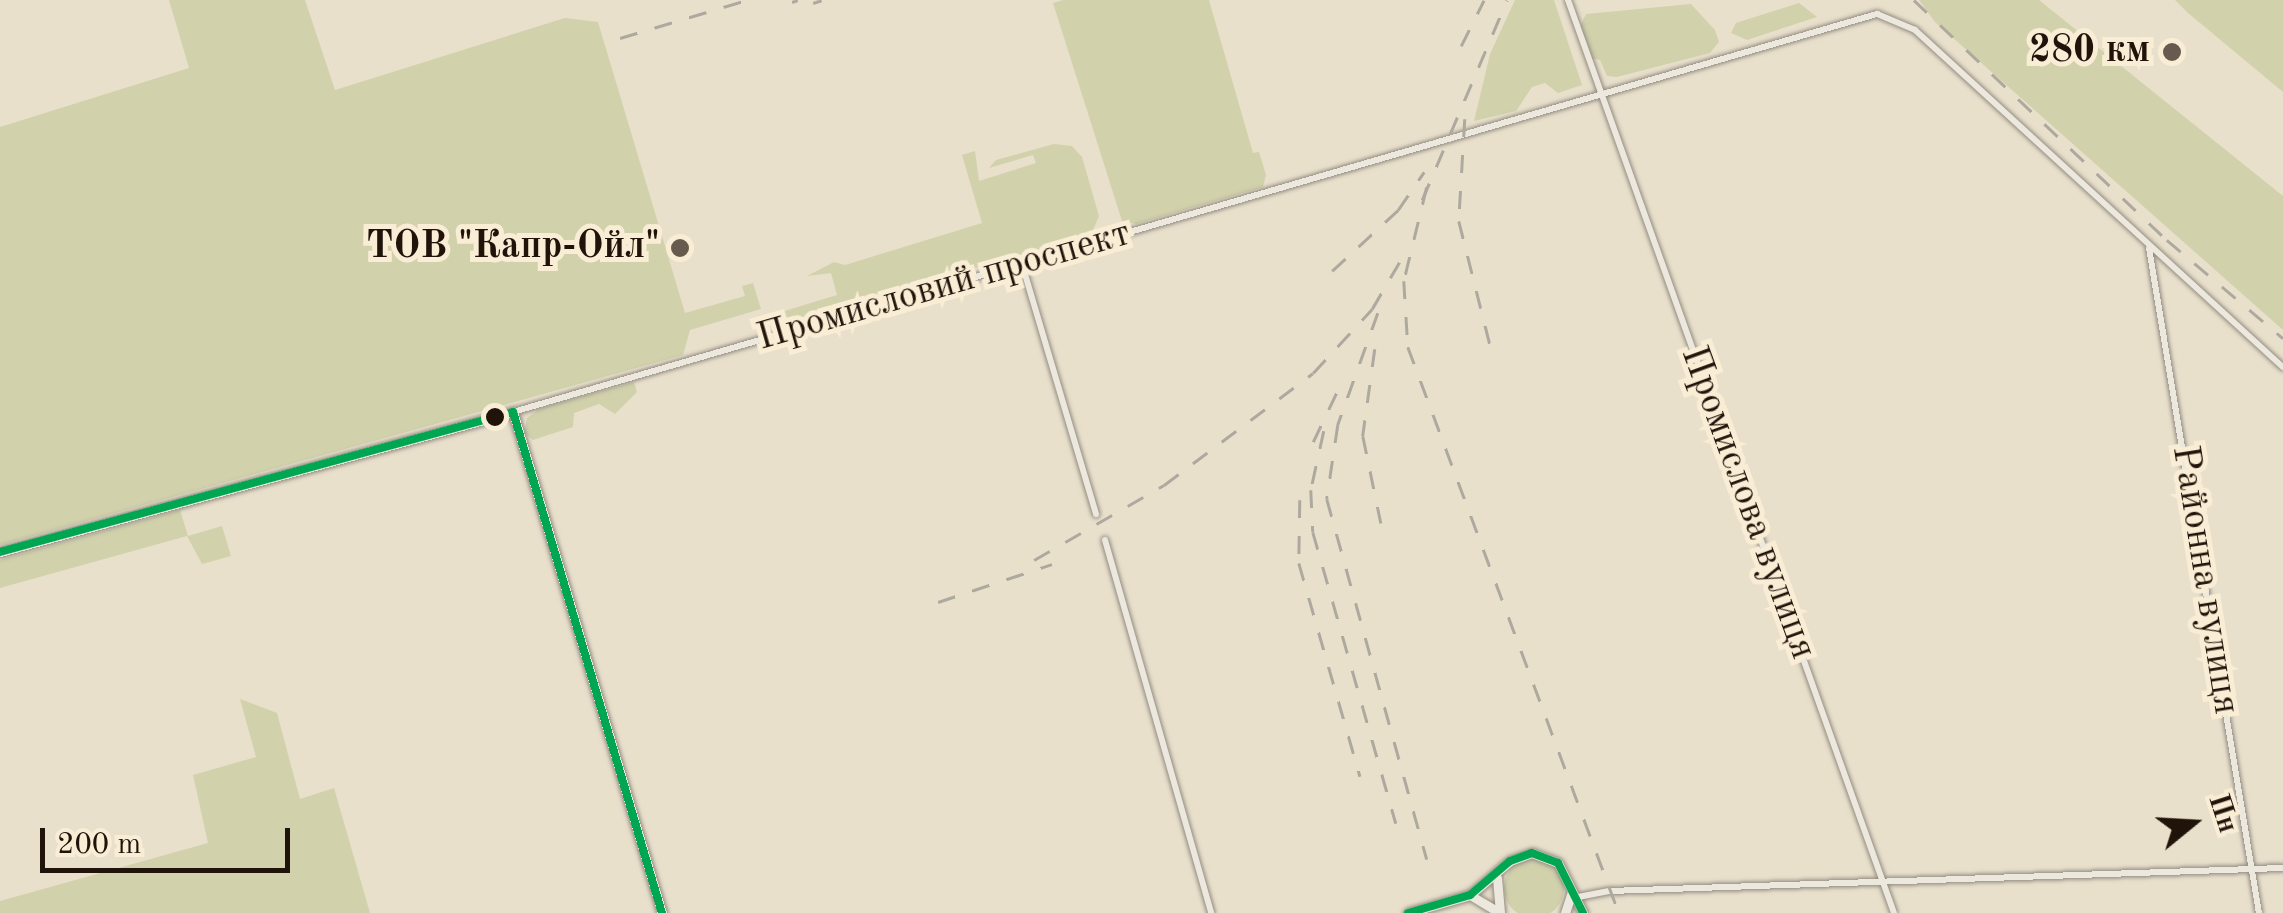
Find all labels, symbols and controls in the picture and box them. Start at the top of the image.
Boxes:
place label: 280 км [2029,29,2150,75]
marker: 280 км [2159,39,2185,65]
street label: Промисловий проспект [752,212,1136,362]
place label: ТОВ "Капр-Ойл" [366,225,660,271]
marker: ТОВ "Капр-Ойл" [669,237,691,259]
street label: Промислова вулиця [1669,340,1825,666]
unlabelled marker [485,407,505,427]
street label: Районна вулиця [2160,442,2248,718]
north arrow [2143,773,2243,873]
text: Пн [2202,791,2241,836]
scale bar [45,808,295,870]
text: 200 m [57,830,141,860]

